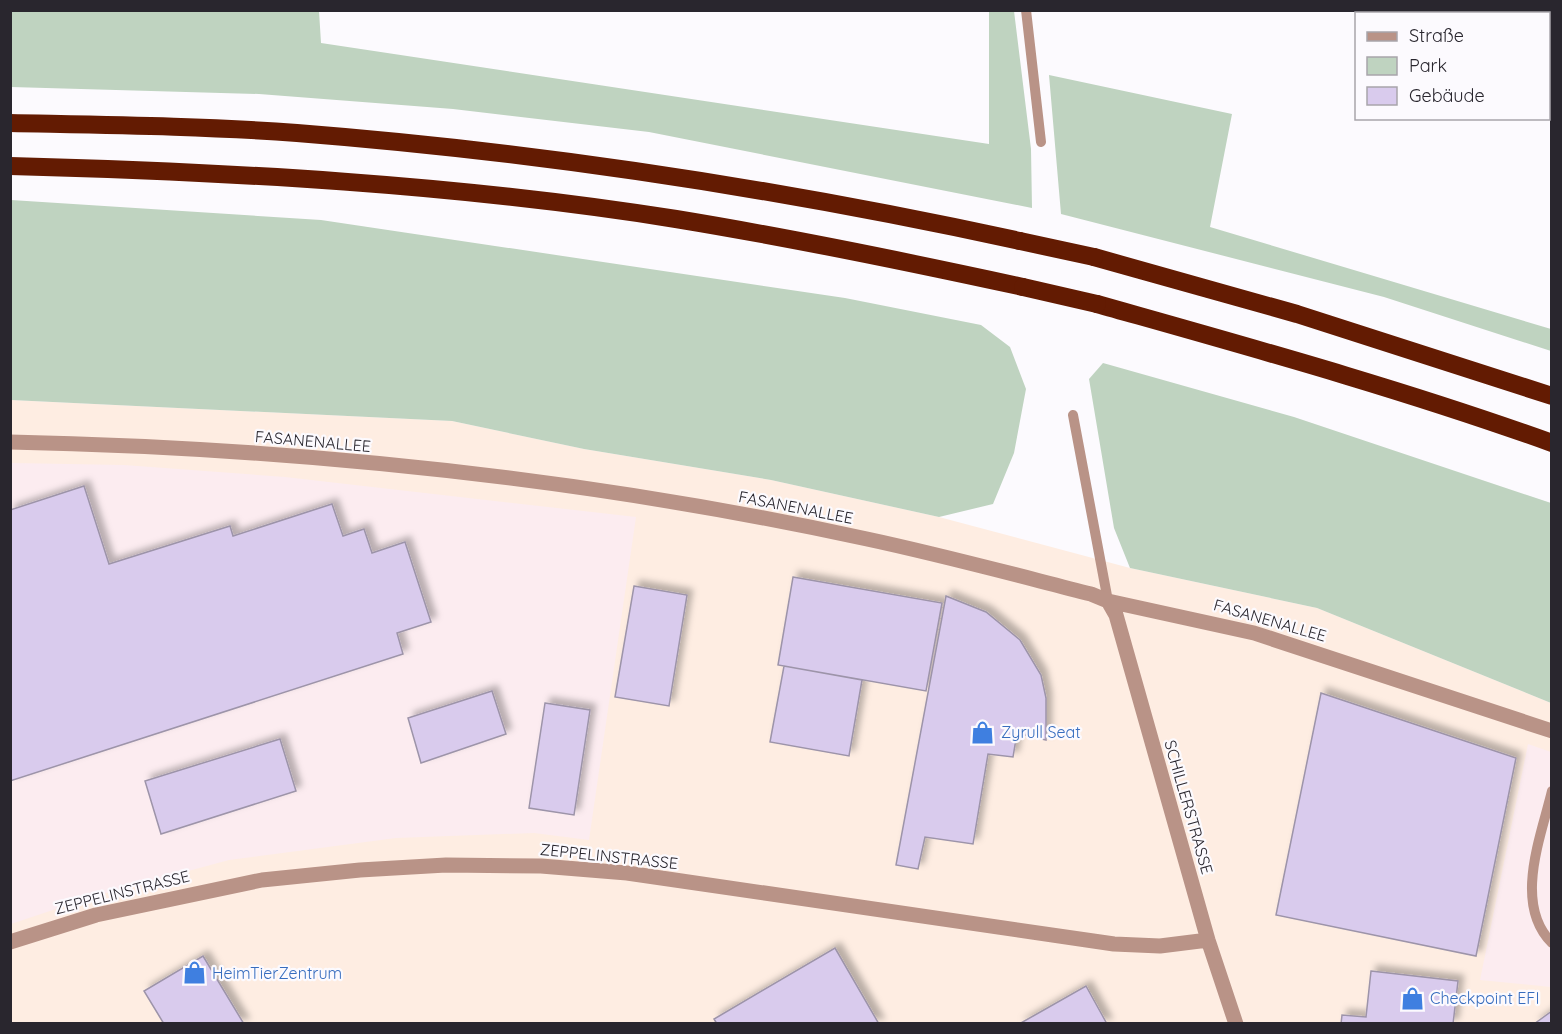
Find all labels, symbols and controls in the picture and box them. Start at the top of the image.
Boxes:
legend [1355,12,1550,120]
text: Straße [1409,24,1464,47]
text: Park [1409,54,1447,77]
text: Gebäude [1409,84,1485,107]
street label: FASANENALLEE [254,426,372,456]
street label: FASANENALLEE [737,486,855,528]
street label: FASANENALLEE [1211,594,1329,646]
shop icon: Zyrull Seat [970,719,996,745]
place label: Zyrull Seat [1001,722,1081,742]
street label: SCHILLERSTRASSE [1160,738,1218,876]
street label: ZEPPELINSTRASSE [539,839,679,873]
street label: ZEPPELINSTRASSE [52,866,192,918]
shop icon: HeimTierZentrum [181,960,207,986]
place label: HeimTierZentrum [212,963,342,983]
shop icon: Checkpoint EFI [1399,985,1425,1011]
place label: Checkpoint EFI [1430,988,1539,1008]

